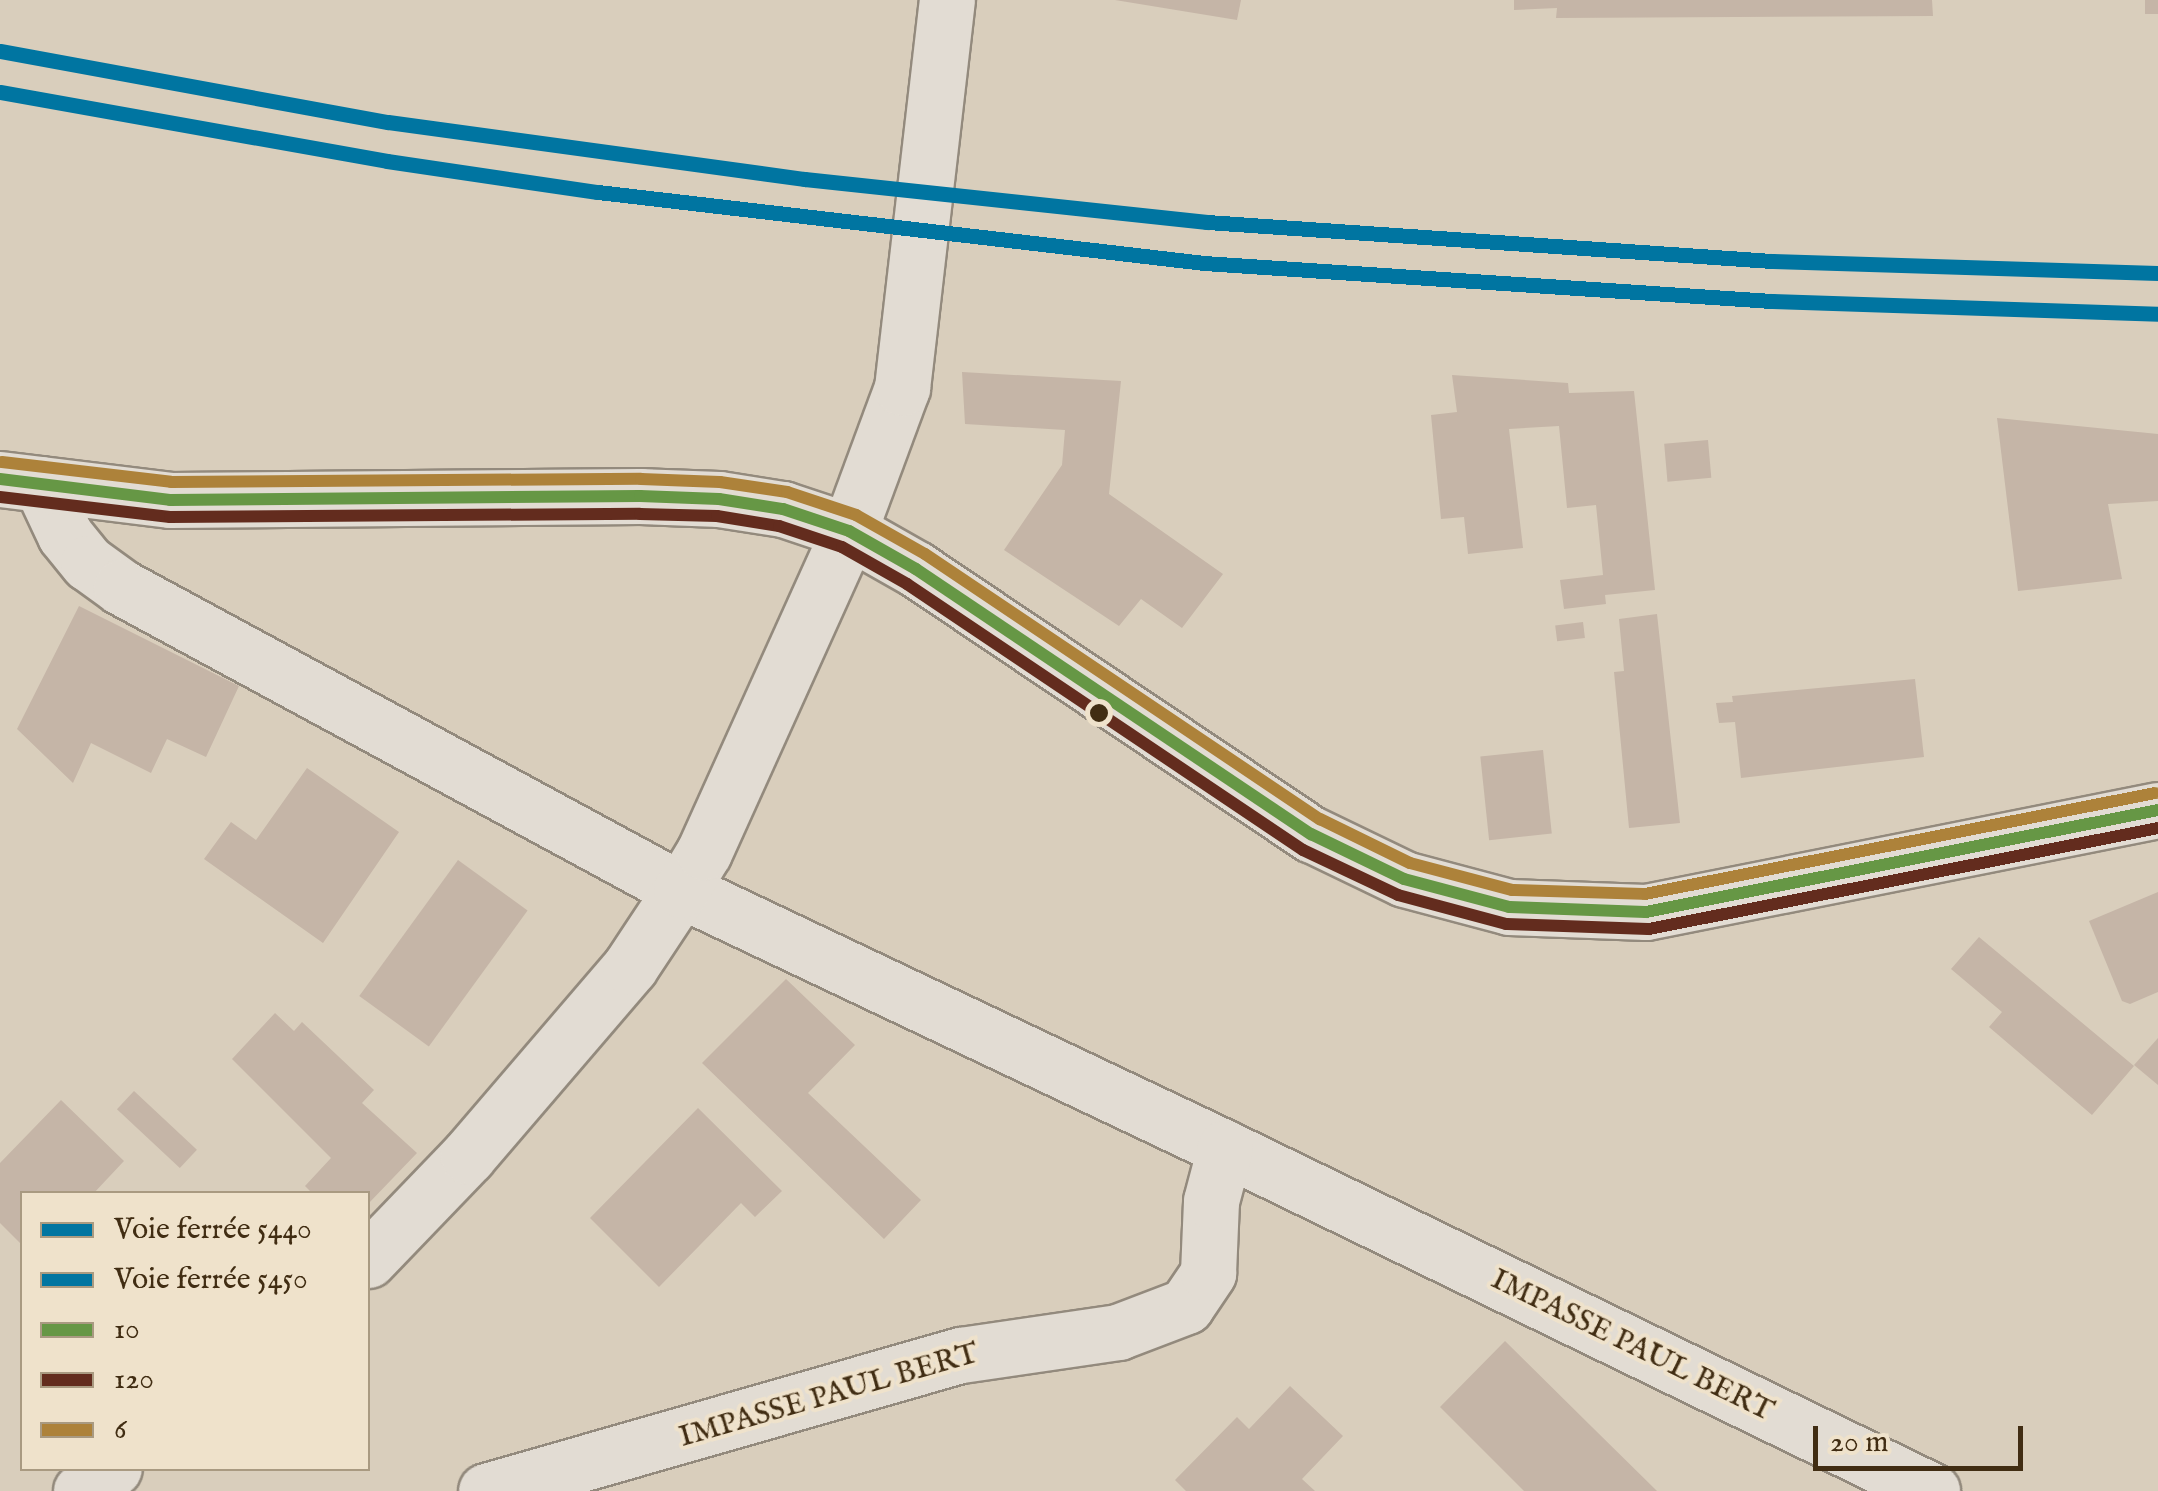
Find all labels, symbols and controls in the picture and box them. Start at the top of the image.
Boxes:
unlabelled marker [1089,703,1109,723]
legend [20,1191,370,1471]
text: Voie ferrée 5440 [114,1211,312,1249]
text: Voie ferrée 5450 [114,1261,308,1299]
street label: IMPASSE PAUL BERT [1485,1262,1779,1430]
text: 10 [114,1311,140,1349]
street label: IMPASSE PAUL BERT [675,1336,983,1456]
text: 120 [114,1361,154,1399]
scale bar [1818,1406,2028,1468]
text: 6 [114,1411,127,1449]
text: 20 m [1830,1424,1889,1462]

